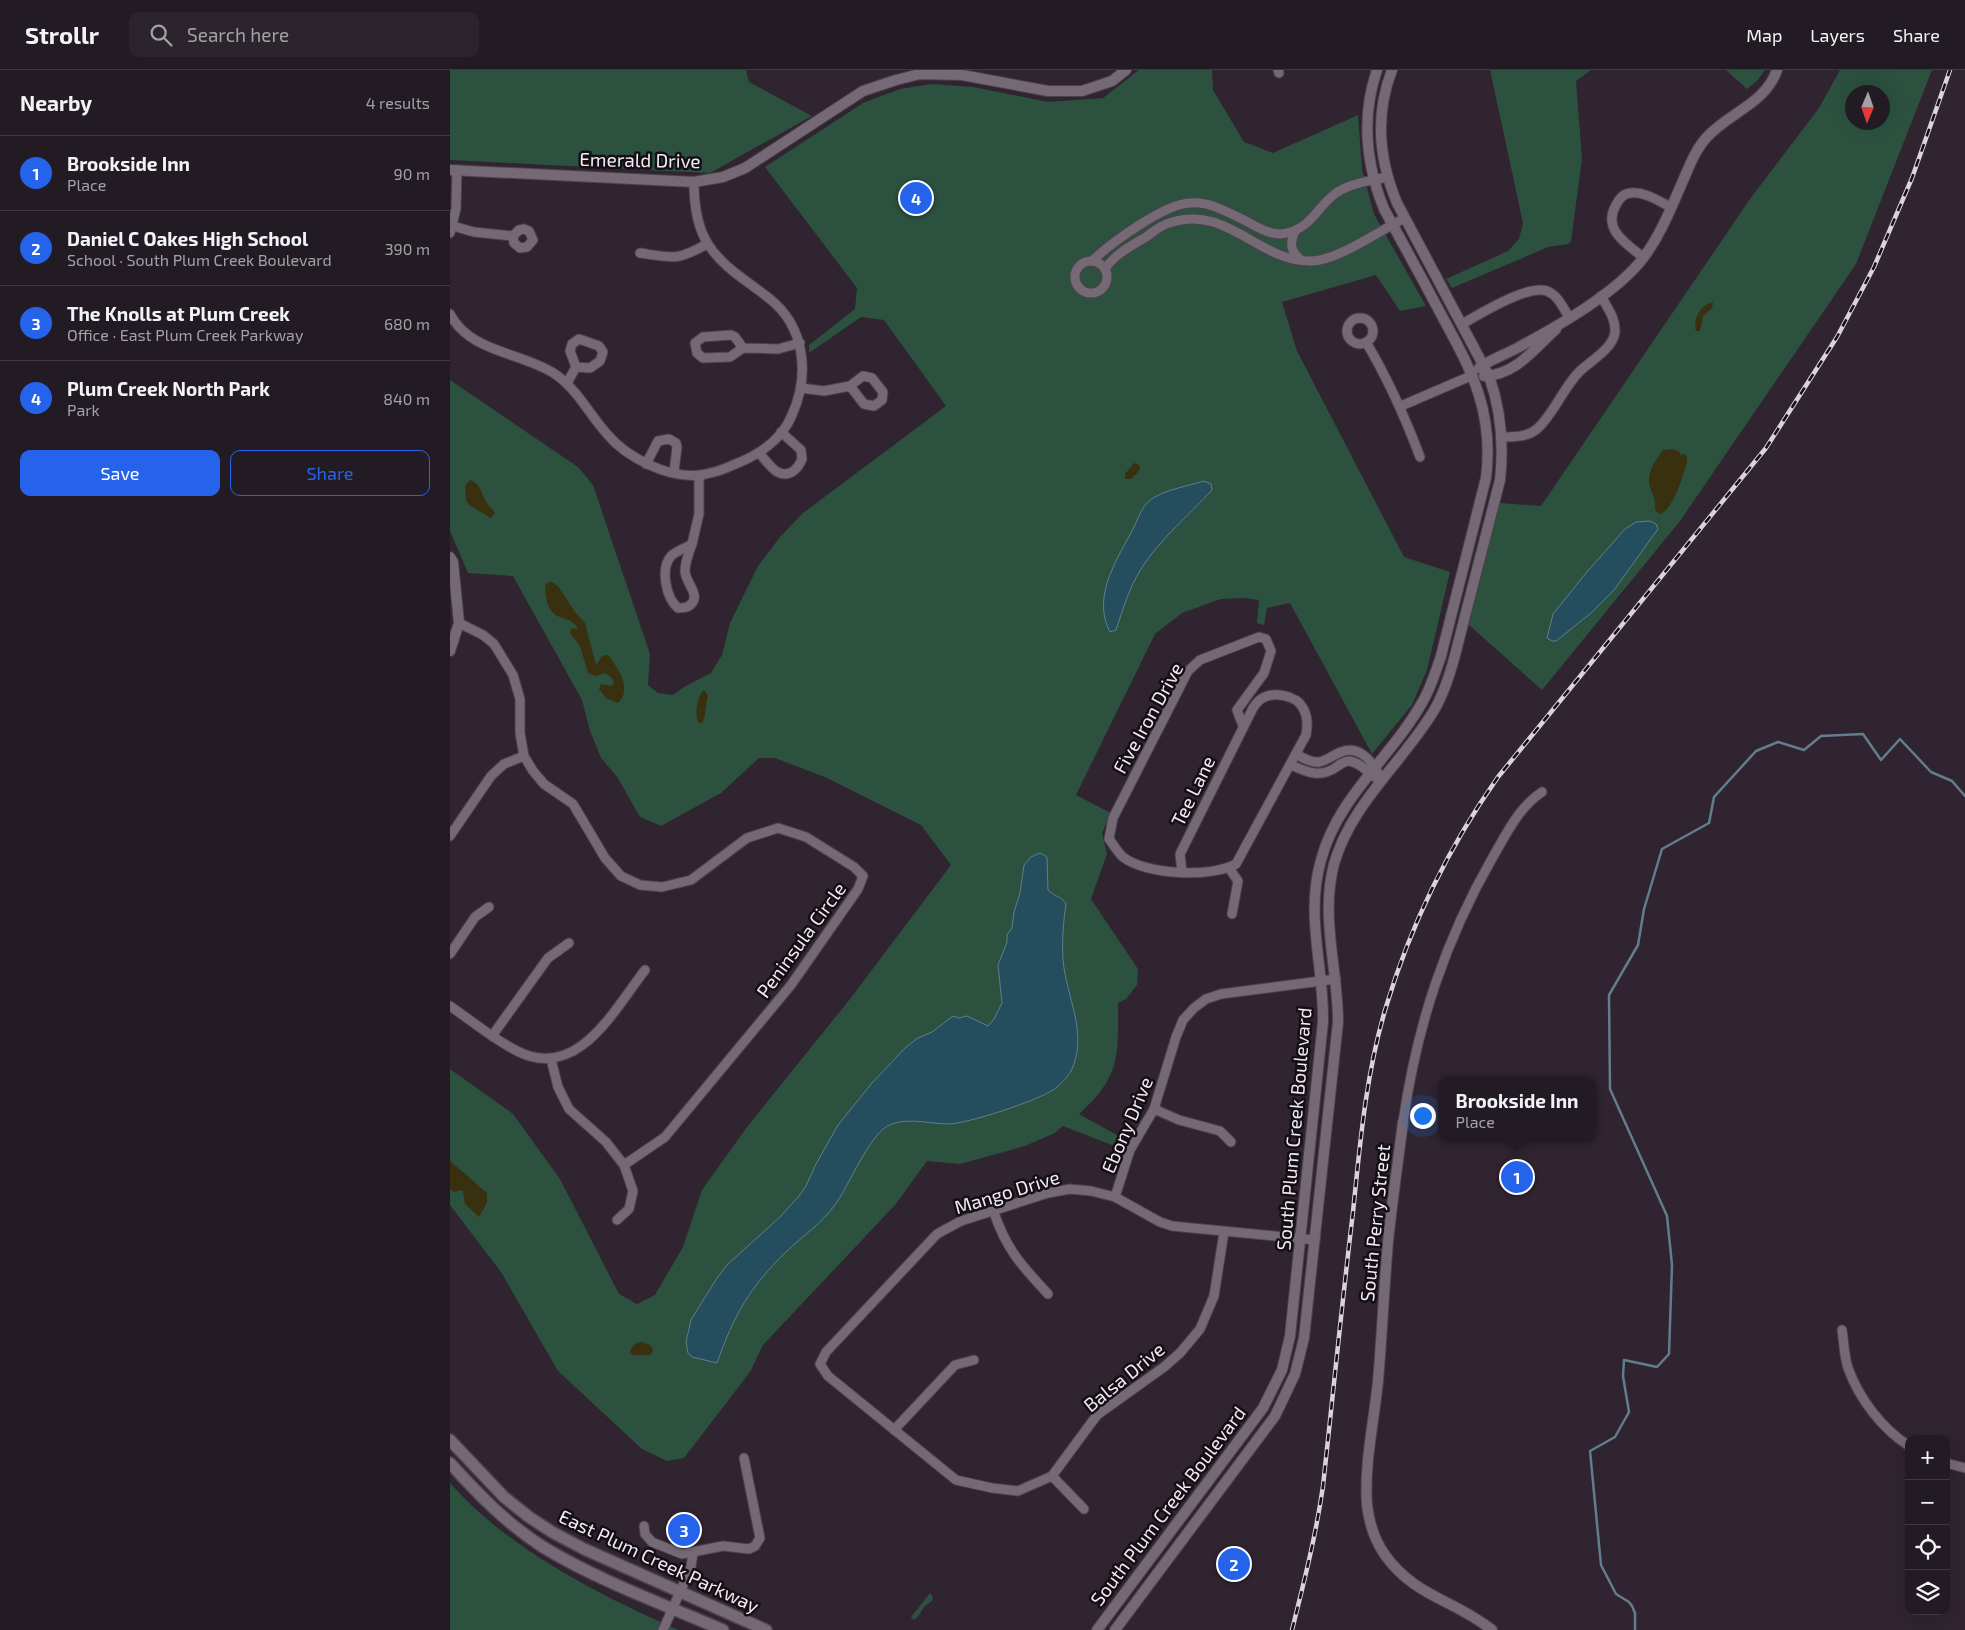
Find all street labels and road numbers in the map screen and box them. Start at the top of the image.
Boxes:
street label: Emerald Drive [579,147,701,172]
street label: Five Iron Drive [1108,658,1187,777]
street label: Tee Lane [1166,752,1219,830]
street label: Peninsula Circle [751,878,850,1002]
street label: South Plum Creek Boulevard [1271,1007,1316,1251]
street label: Ebony Drive [1096,1073,1157,1176]
street label: South Perry Street [1355,1143,1394,1303]
street label: Mango Drive [951,1165,1062,1218]
street label: Balsa Drive [1079,1337,1169,1416]
street label: South Plum Creek Boulevard [1085,1402,1250,1610]
street label: East Plum Creek Parkway [556,1504,763,1617]

